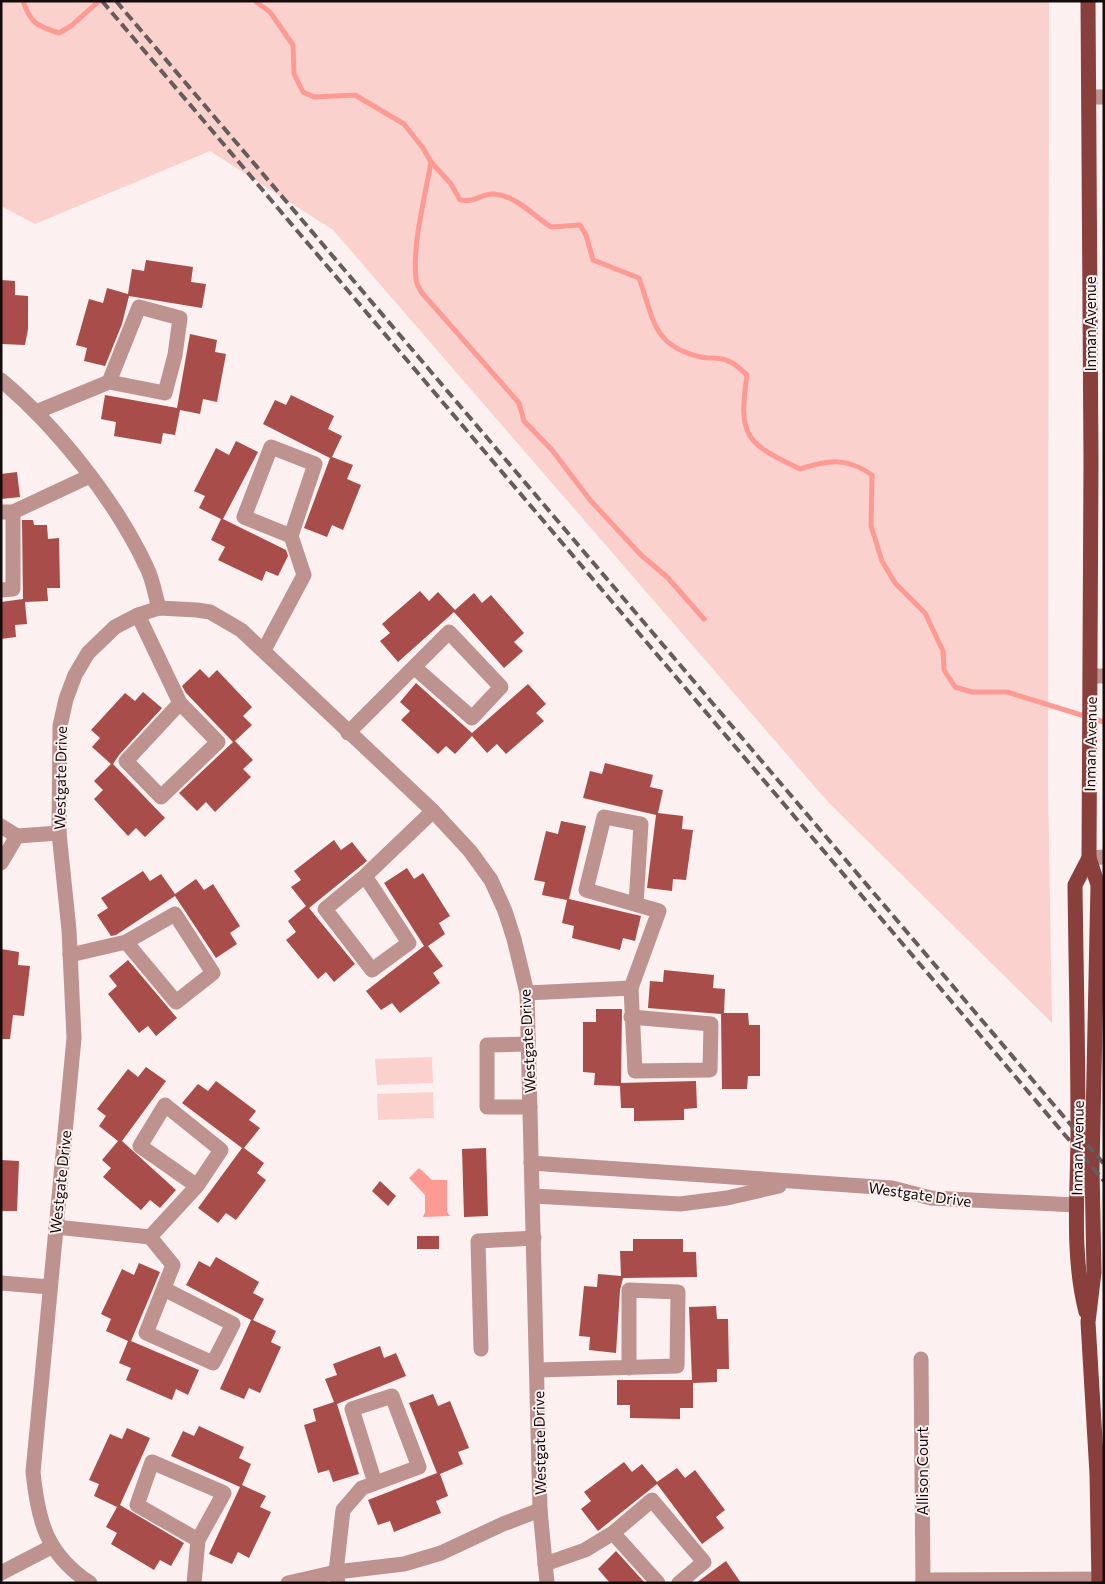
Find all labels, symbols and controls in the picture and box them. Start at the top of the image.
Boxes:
street label: Inman Avenue [1081,276,1099,372]
street label: Inman Avenue [1080,696,1100,792]
street label: Westgate Drive [50,726,70,830]
street label: Westgate Drive [515,989,539,1093]
street label: Inman Avenue [1067,1100,1087,1196]
street label: Westgate Drive [46,1129,74,1235]
street label: Westgate Drive [867,1178,973,1210]
street label: Westgate Drive [529,1391,549,1495]
street label: Allison Court [913,1427,931,1515]

